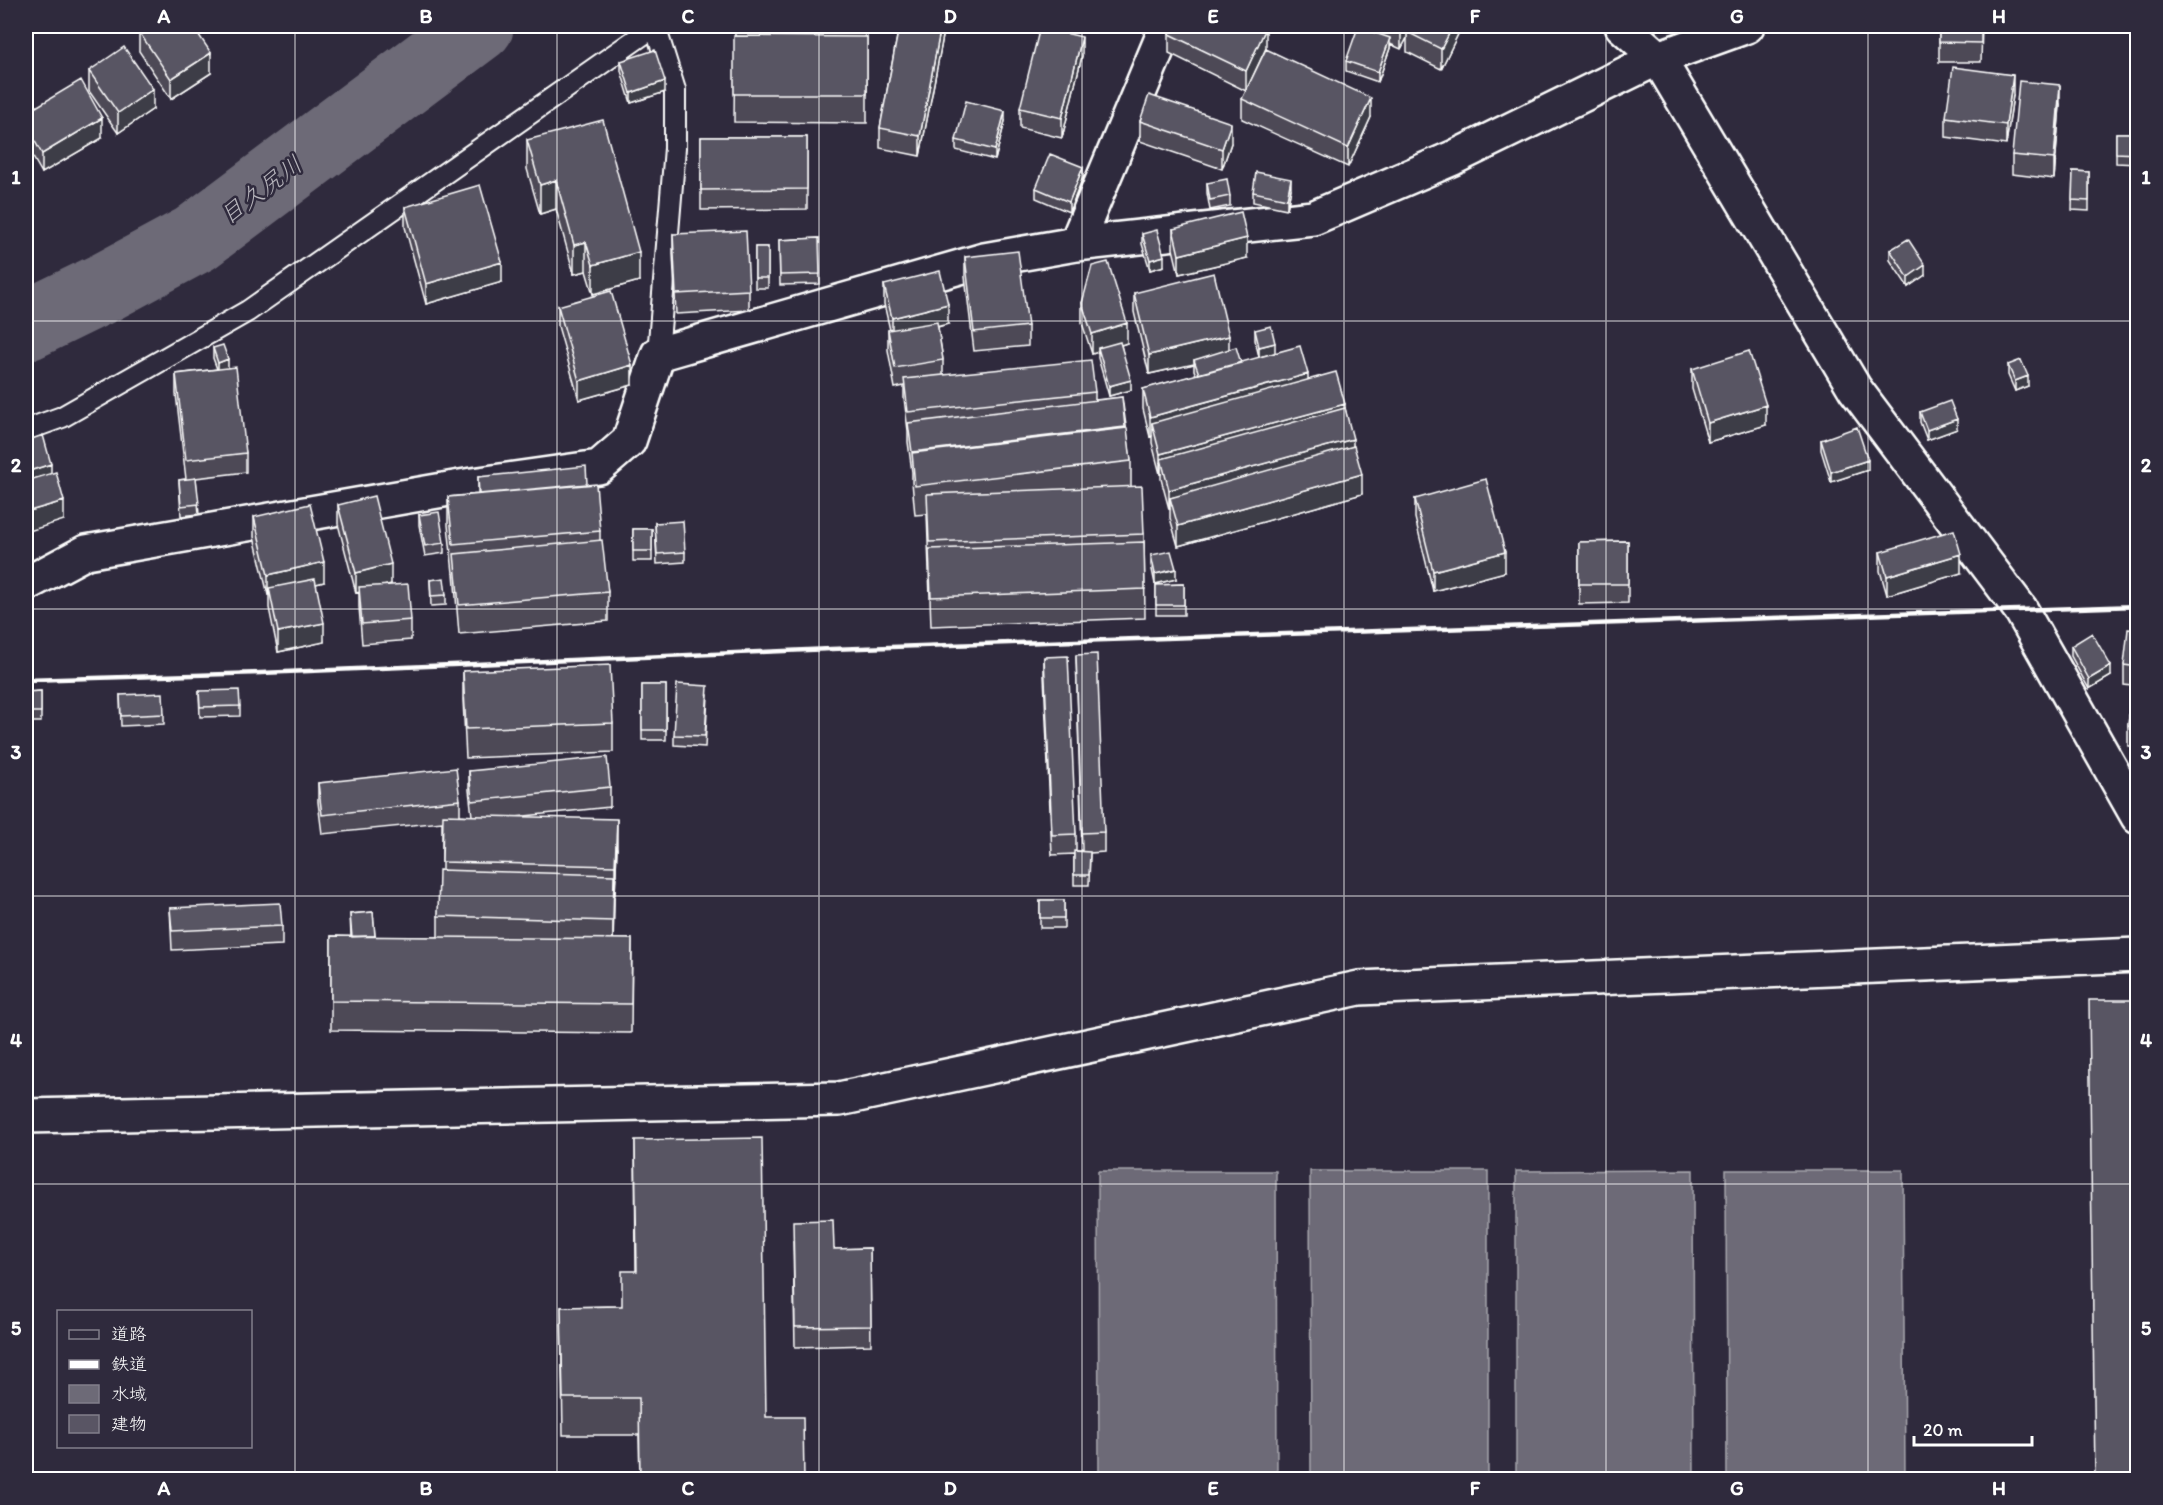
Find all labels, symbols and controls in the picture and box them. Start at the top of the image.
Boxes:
text: A [157,4,171,28]
text: B [420,4,433,28]
text: C [682,4,695,28]
text: D [943,4,957,28]
text: E [1207,4,1219,28]
text: F [1470,4,1481,28]
text: G [1730,4,1744,28]
text: H [1992,4,2006,28]
water label: 目久尻川 [214,149,308,230]
text: 1 [11,165,21,189]
text: 1 [2141,165,2151,189]
text: 2 [11,453,22,477]
text: 2 [2141,453,2152,477]
text: 3 [11,740,22,764]
text: 3 [2141,740,2152,764]
text: 4 [10,1028,22,1052]
text: 4 [2140,1028,2152,1052]
legend [57,1310,252,1448]
text: 5 [11,1316,22,1340]
text: 5 [2141,1316,2152,1340]
text: 道路 [111,1323,147,1345]
text: 鉄道 [111,1353,147,1375]
text: 水域 [111,1383,147,1405]
scale bar [1914,1409,2032,1447]
text: 建物 [111,1413,147,1435]
text: 20 m [1923,1419,1963,1441]
text: A [157,1476,171,1500]
text: B [420,1476,433,1500]
text: C [682,1476,695,1500]
text: D [943,1476,957,1500]
text: E [1207,1476,1219,1500]
text: F [1470,1476,1481,1500]
text: G [1730,1476,1744,1500]
text: H [1992,1476,2006,1500]

